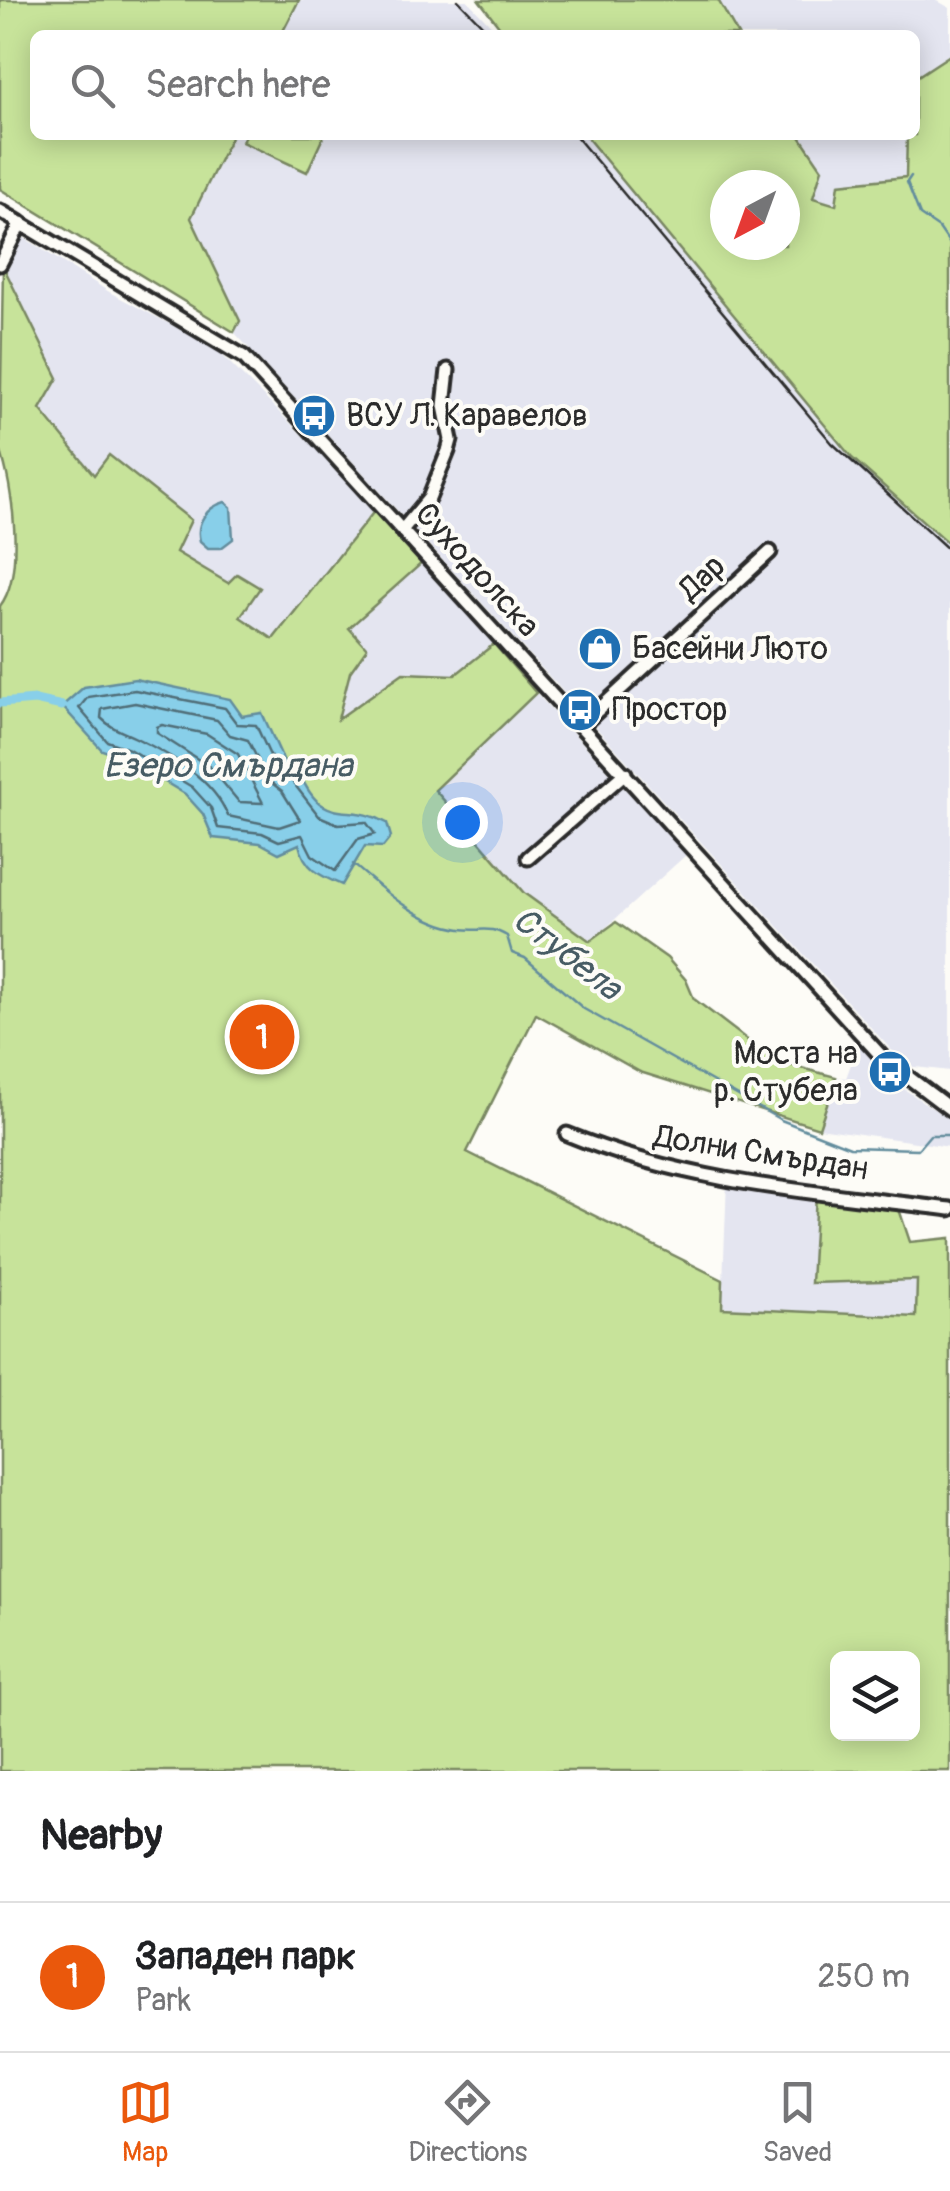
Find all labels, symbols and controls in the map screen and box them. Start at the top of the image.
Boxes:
search box [30,30,920,140]
icon: search [65,58,120,113]
text: Search here [145,61,331,109]
north arrow [710,170,800,260]
bus stop icon: ВСУ Л. Каравелов [291,393,337,439]
place label: ВСУ Л. Каравелов [346,396,588,436]
street label: Суходолска [406,494,548,646]
street label: Дар [670,547,734,610]
shop icon: Басейни Люто [577,626,623,672]
place label: Басейни Люто [632,629,828,669]
bus stop icon: Простор [557,687,603,733]
place label: Простор [612,690,727,730]
water label: Езеро Смърдана [103,744,354,788]
your location [437,797,488,848]
water label: Стубела [504,898,632,1011]
pin: 1 [230,1000,294,1074]
place label: Моста на р. Стубела [714,1034,858,1111]
bus stop icon: Моста на р. Стубела [867,1049,913,1095]
street label: Долни Смърдан [650,1116,871,1190]
map controls [830,1651,920,1741]
button: layers [830,1651,920,1741]
text: Nearby [40,1810,162,1862]
text: Западен парк [135,1933,356,1981]
text: 1 [66,1957,79,1997]
text: 250 m [818,1957,910,1997]
text: Park [135,1981,191,2021]
tab: Map [118,2075,173,2170]
tab: Directions [408,2075,527,2170]
tab: Saved [763,2075,832,2170]

